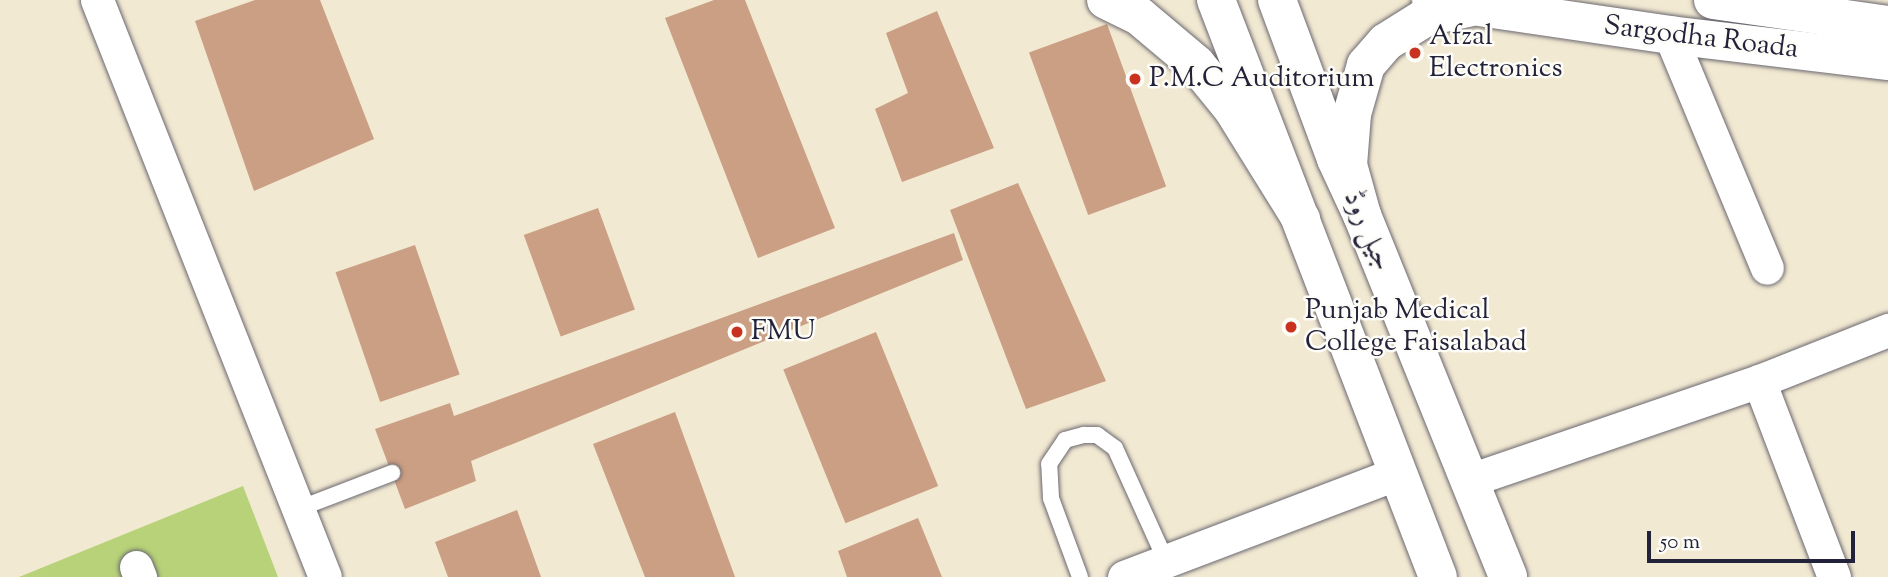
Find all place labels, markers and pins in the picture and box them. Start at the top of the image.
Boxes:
place label: Afzal Electronics [1429,20,1562,86]
marker: Afzal Electronics [1407,45,1423,61]
place label: P.M.C Auditorium [1149,62,1375,96]
marker: P.M.C Auditorium [1127,71,1143,87]
place label: Punjab Medical College Faisalabad [1305,294,1527,360]
place label: FMU [751,315,815,349]
marker: Punjab Medical College Faisalabad [1283,319,1299,335]
marker: FMU [729,324,745,340]

